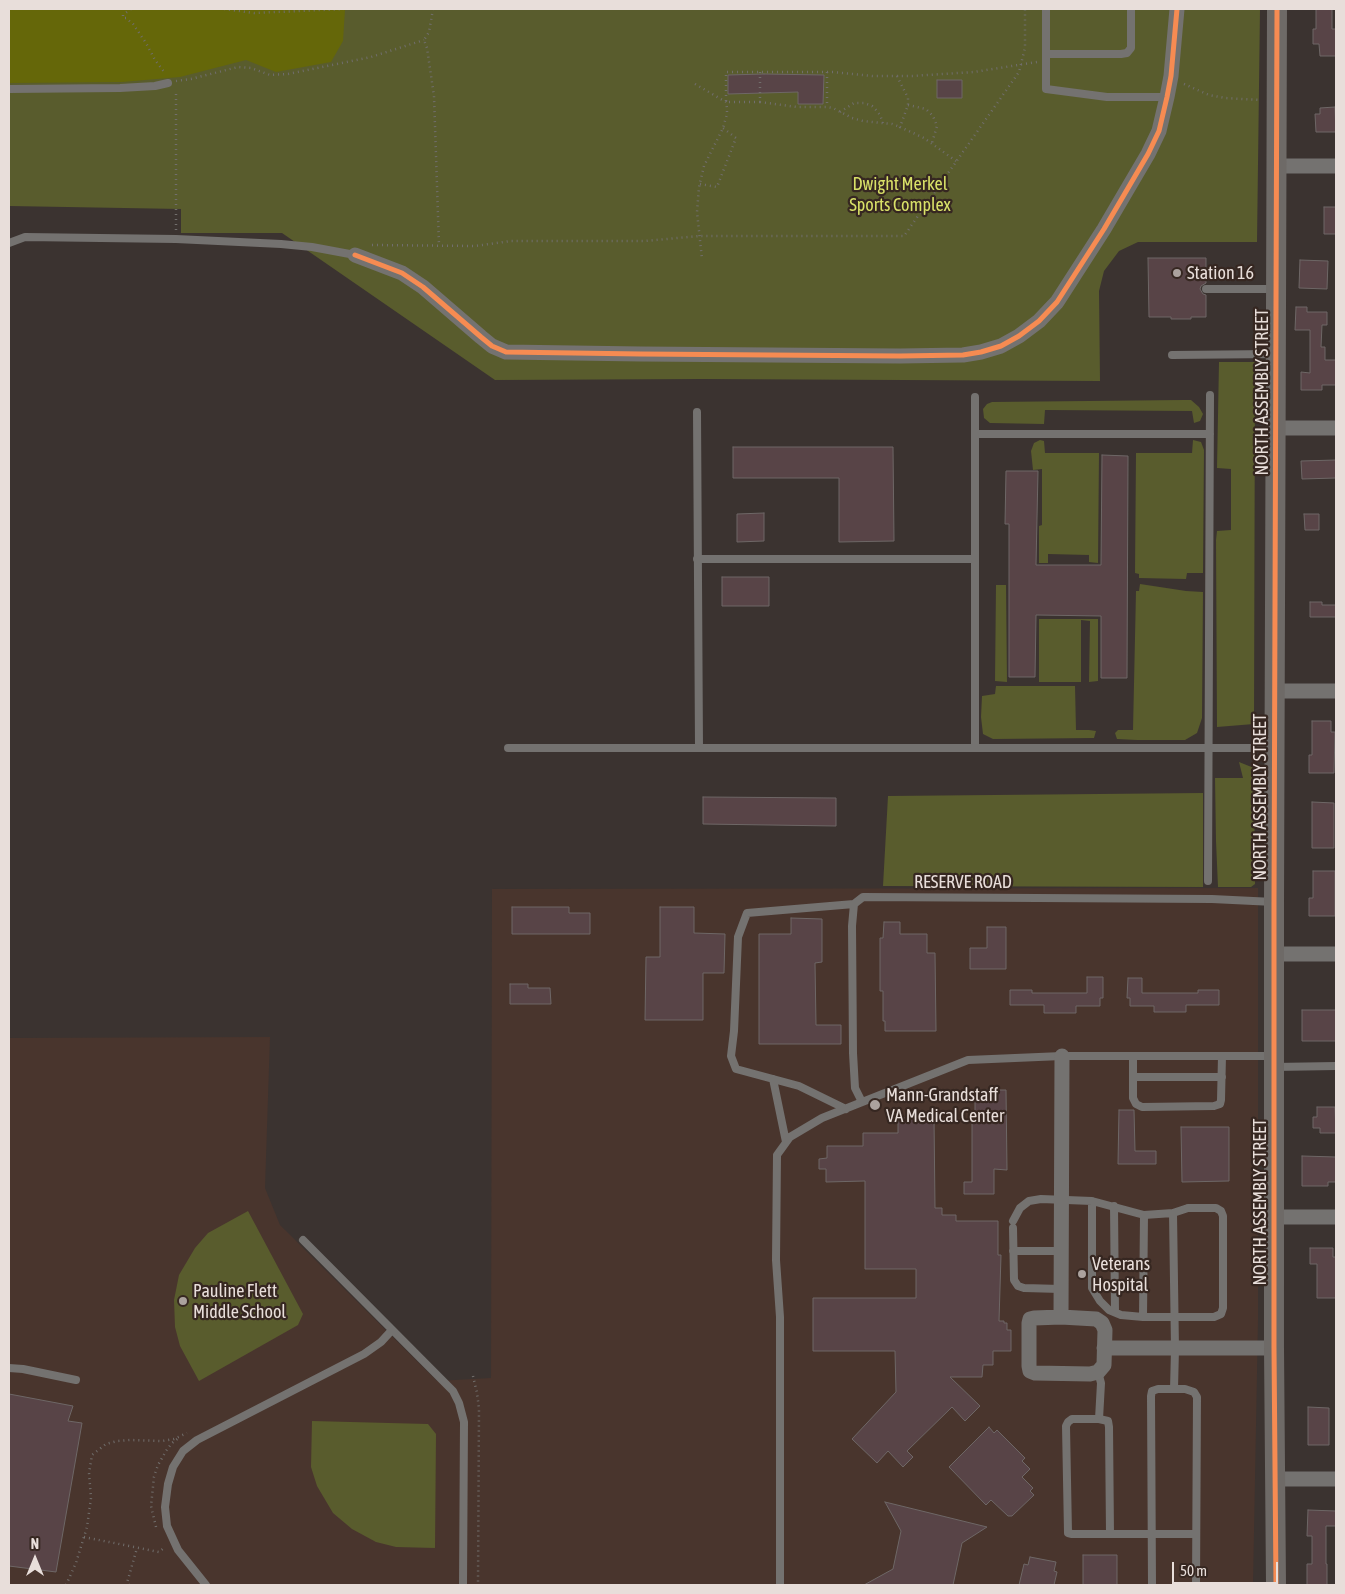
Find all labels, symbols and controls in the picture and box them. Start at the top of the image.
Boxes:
park label: Dwight Merkel Sports Complex [849,173,951,215]
place label: Station 16 [1187,262,1254,284]
marker: Station 16 [1171,267,1183,279]
street label: NORTH ASSEMBLY STREET [1251,308,1273,476]
street label: NORTH ASSEMBLY STREET [1249,713,1271,881]
street label: RESERVE ROAD [914,871,1012,893]
place label: Mann-Grandstaff VA Medical Center [886,1084,1004,1126]
marker: Mann-Grandstaff VA Medical Center [868,1098,882,1112]
street label: NORTH ASSEMBLY STREET [1249,1118,1271,1286]
place label: Veterans Hospital [1092,1253,1150,1296]
marker: Veterans Hospital [1076,1268,1088,1280]
place label: Pauline Flett Middle School [193,1280,286,1322]
marker: Pauline Flett Middle School [177,1295,189,1307]
north arrow [10,1534,60,1584]
text: N [31,1536,39,1552]
scale bar [1175,1552,1281,1584]
text: 50 m [1180,1562,1207,1579]

